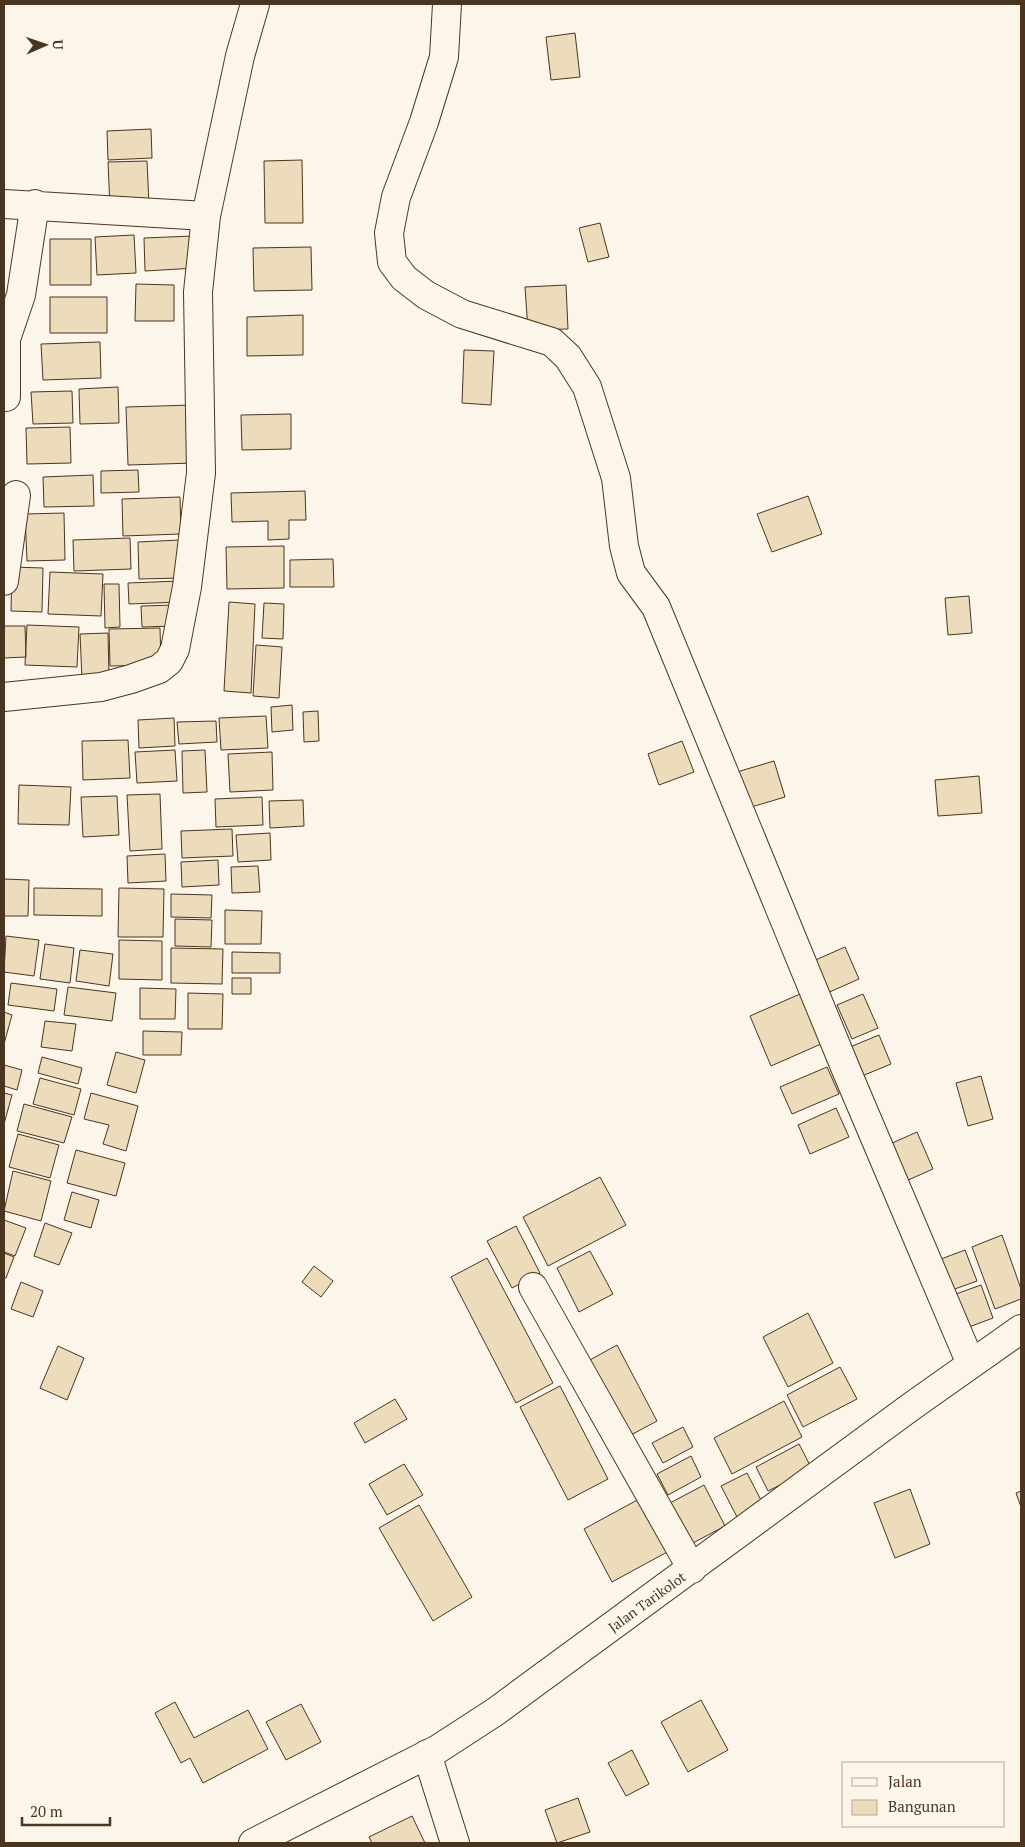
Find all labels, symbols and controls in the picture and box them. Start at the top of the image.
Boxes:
north arrow [20,20,70,70]
text: U [49,39,68,50]
street label: Jalan Tarikolot [604,1567,690,1636]
legend [842,1762,1005,1827]
text: Jalan [888,1771,922,1791]
scale bar [22,1794,110,1826]
text: Bangunan [888,1796,956,1816]
text: 20 m [30,1801,63,1821]

